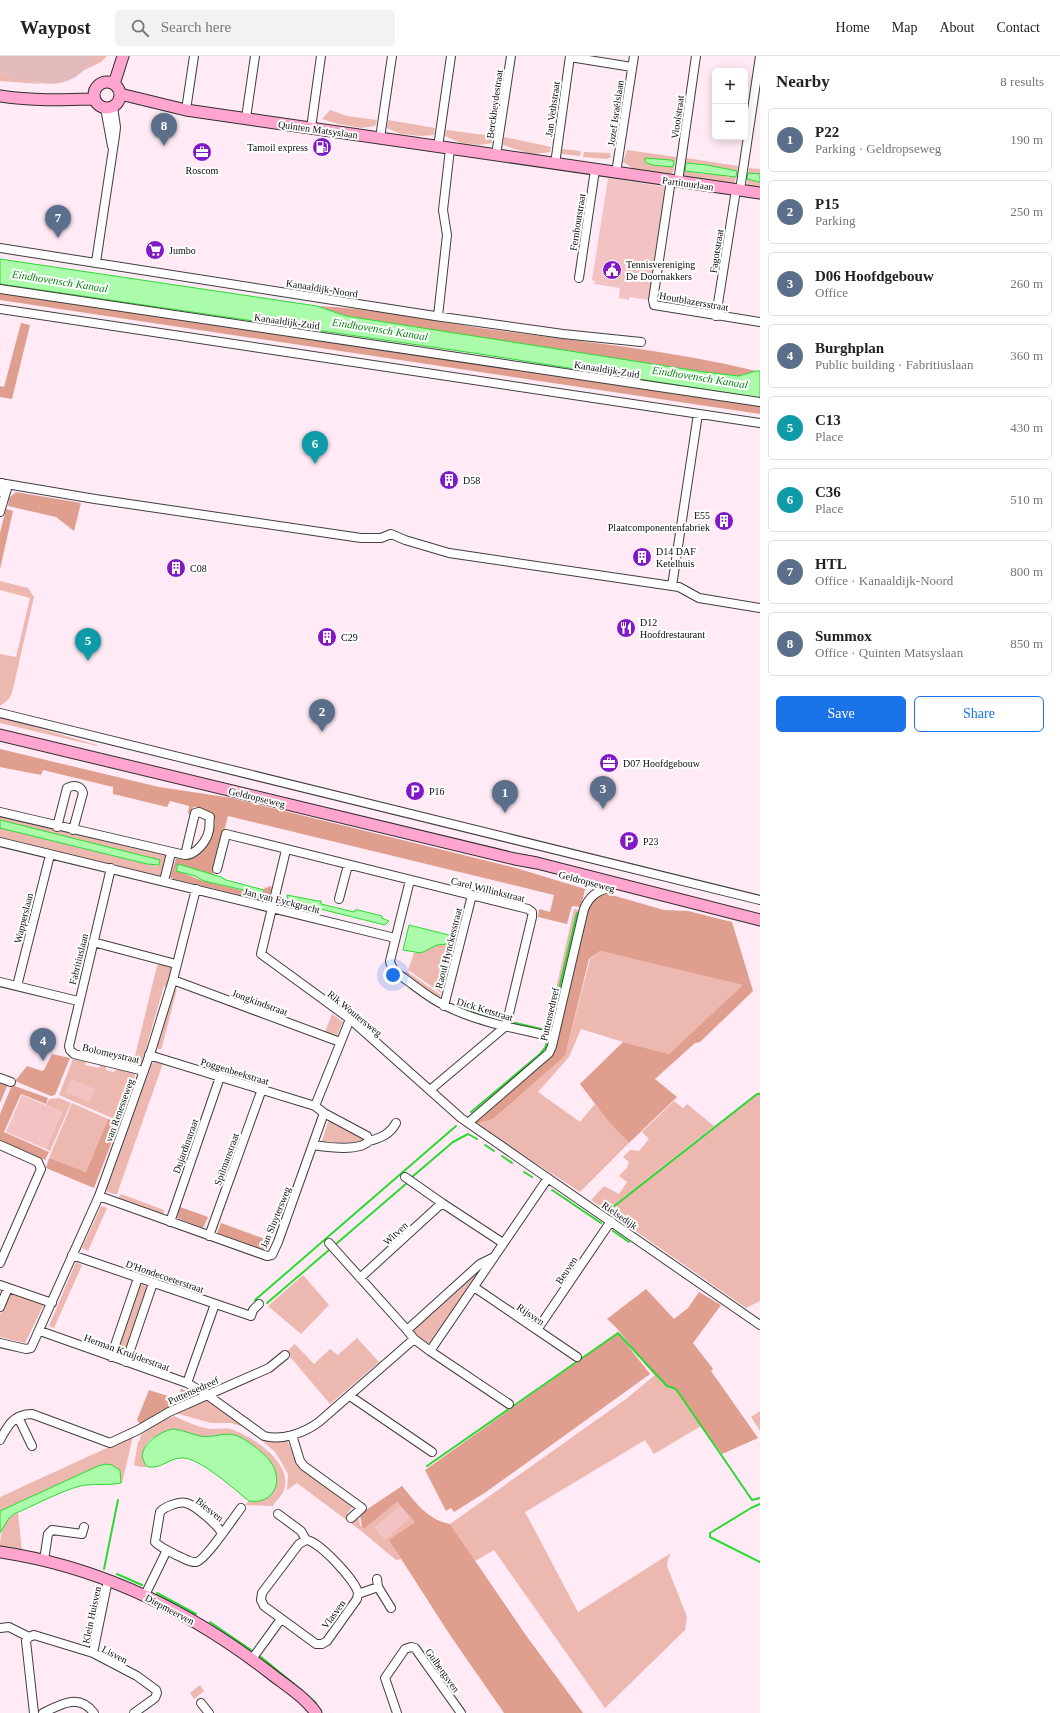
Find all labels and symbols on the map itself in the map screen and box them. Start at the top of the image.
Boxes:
street label: Berckheydestraat [484,69,505,139]
street label: Jozef Israëlslaan [605,79,626,147]
street label: Jan Vethstraat [543,81,562,137]
street label: Vioolstraat [669,94,686,140]
pin: 8 [151,113,177,146]
street label: Quinten Matsyslaan [277,118,358,141]
fuel station icon: Tamoil express [311,136,333,158]
office icon: Roscom [191,141,213,163]
place label: Tamoil express [247,142,308,153]
place label: Roscom [186,165,219,176]
street label: Partituurlaan [662,174,714,193]
street label: Fernhoutstraat [568,192,587,251]
pin: 7 [45,205,71,238]
street label: Fagotstraat [708,228,725,274]
supermarket icon: Jumbo [144,239,166,261]
place label: Jumbo [169,245,196,256]
public building icon: Tennisvereniging De Doornakkers [601,259,623,281]
place label: Tennisvereniging De Doornakkers [626,259,695,282]
water label: Eindhovensch Kanaal [10,267,109,295]
street label: Kanaaldijk-Noord [285,277,359,300]
street label: Houtblazersstraat [658,290,730,313]
street label: Kanaaldijk-Zuid [253,311,320,332]
water label: Eindhovensch Kanaal [330,315,429,343]
street label: Kanaaldijk-Zuid [573,359,640,380]
water label: Eindhovensch Kanaal [650,363,749,391]
pin: 6 [302,431,328,464]
building icon: D58 [438,469,460,491]
place label: D58 [463,475,480,486]
place label: E55 Plaatcomponentenfabriek [608,510,710,533]
building icon: E55 Plaatcomponentenfabriek [713,510,735,532]
building icon: D14 DAF Ketelhuis [631,546,653,568]
place label: D14 DAF Ketelhuis [656,546,696,569]
building icon: C08 [165,557,187,579]
place label: C08 [190,563,207,574]
restaurant icon: D12 Hoofdrestaurant [615,617,637,639]
place label: D12 Hoofdrestaurant [640,617,705,640]
building icon: C29 [316,626,338,648]
pin: 5 [75,628,101,661]
place label: C29 [341,632,358,643]
pin: 2 [309,699,335,732]
office icon: D07 Hoofdgebouw [598,752,620,774]
place label: D07 Hoofdgebouw [623,758,701,769]
pin: 3 [590,776,616,809]
parking icon: P16 [404,780,426,802]
pin: 1 [492,780,518,813]
street label: Geldropseweg [228,785,286,810]
place label: P16 [429,786,445,797]
parking icon: P23 [618,830,640,852]
place label: P23 [643,836,659,847]
street label: Geldropseweg [558,869,616,894]
street label: Carel Willinkstraat [450,875,526,904]
street label: Jan van Eyckgracht [243,886,321,915]
street label: Wapperslaan [12,892,35,944]
street label: Raoul Hynckesstraat [433,906,464,990]
street label: Fabritiuslaan [67,932,90,986]
your location [383,965,403,985]
street label: Puttensedreef [538,986,561,1042]
street label: Jongkindstraat [231,987,289,1018]
street label: Rik Woutersweg [325,988,384,1039]
street label: Dick Ketstraat [455,996,514,1023]
pin: 4 [30,1028,56,1061]
street label: Bolomeystraat [81,1042,141,1065]
street label: Poggenbeekstraat [200,1056,270,1087]
street label: van Renesseweg [103,1077,136,1143]
street label: Dujardinstraat [171,1117,200,1175]
street label: Spilmanstraat [212,1131,241,1187]
street label: Jan Sluytersweg [258,1185,293,1250]
street label: Rielsedijk [600,1199,639,1232]
street label: Witven [381,1220,410,1247]
street label: Beuven [553,1255,580,1286]
street label: D'Hondecoeterstraat [124,1258,205,1295]
street label: Rijsven [515,1301,546,1328]
street label: Herman Kruijderstraat [83,1332,171,1373]
street label: Puttensedreef [166,1374,221,1407]
street label: Biesven [194,1495,226,1524]
street label: Klein Huisven [80,1586,103,1645]
street label: Diepmeerven [143,1592,196,1627]
street label: Vlasven [319,1598,347,1631]
street label: Lisven [100,1643,129,1666]
street label: Gulbergsven [423,1646,462,1694]

